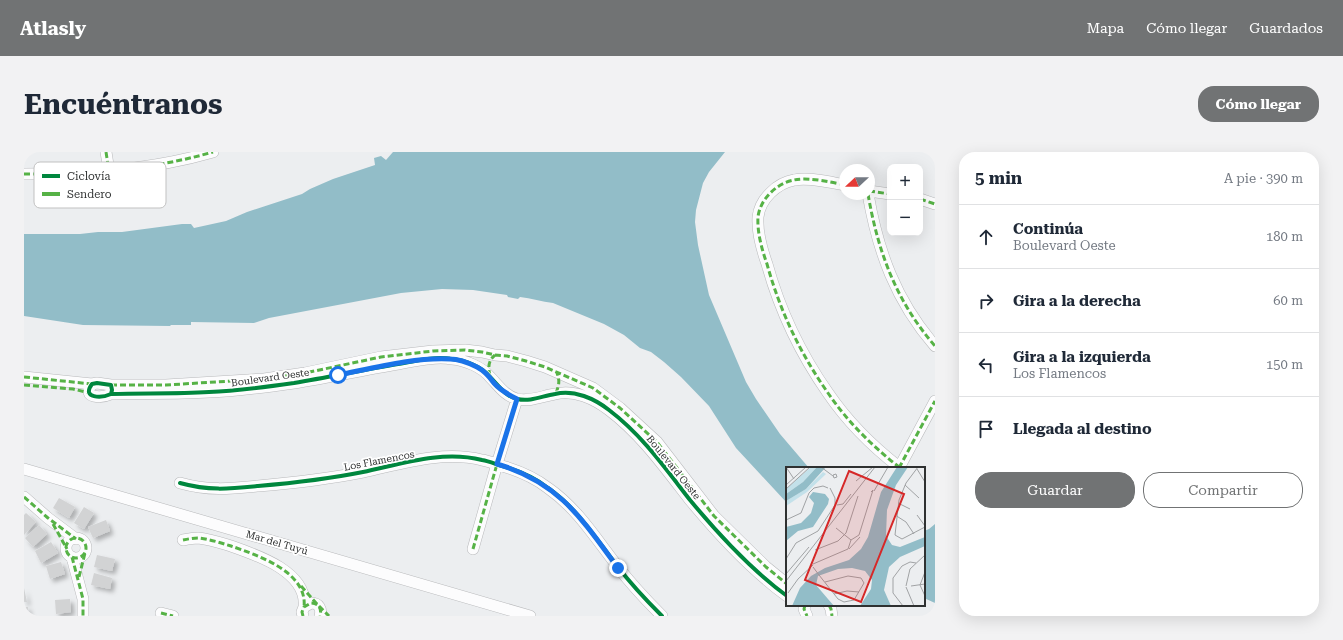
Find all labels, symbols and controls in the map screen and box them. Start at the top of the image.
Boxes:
text: Atlasly [20,17,86,40]
text: Mapa [1087,20,1124,36]
text: Cómo llegar [1146,20,1227,36]
text: Guardados [1249,20,1323,36]
button: Cómo llegar [1198,86,1319,122]
text: Encuéntranos [24,88,222,121]
legend [34,162,166,208]
north arrow [839,164,875,200]
map controls [887,164,923,236]
button: + [887,164,923,200]
text: 5 min [975,168,1022,188]
text: Ciclovía [67,170,110,183]
text: A pie · 390 m [1224,171,1303,186]
text: Sendero [67,188,112,201]
button: − [887,200,923,236]
text: Continúa [1013,220,1083,238]
icon: ahead [975,226,997,248]
text: 180 m [1266,229,1303,244]
text: Boulevard Oeste [1013,238,1116,253]
icon: right [975,290,997,312]
text: Gira a la derecha [1013,292,1141,310]
text: 60 m [1273,293,1303,308]
text: Gira a la izquierda [1013,348,1151,366]
icon: left [975,354,997,376]
text: 150 m [1266,357,1303,372]
street label: Boulevard Oeste [230,366,310,388]
route start [329,366,347,384]
text: Los Flamencos [1013,366,1106,381]
icon: arrive [975,418,997,440]
text: Llegada al destino [1013,420,1152,438]
street label: Boulevard Oeste [645,433,703,502]
street label: Los Flamencos [343,448,416,473]
inset map [786,467,925,606]
button: Guardar [975,472,1135,508]
button: Compartir [1143,472,1303,508]
street label: Mar del Tuyú [245,528,310,557]
route end [609,559,627,577]

